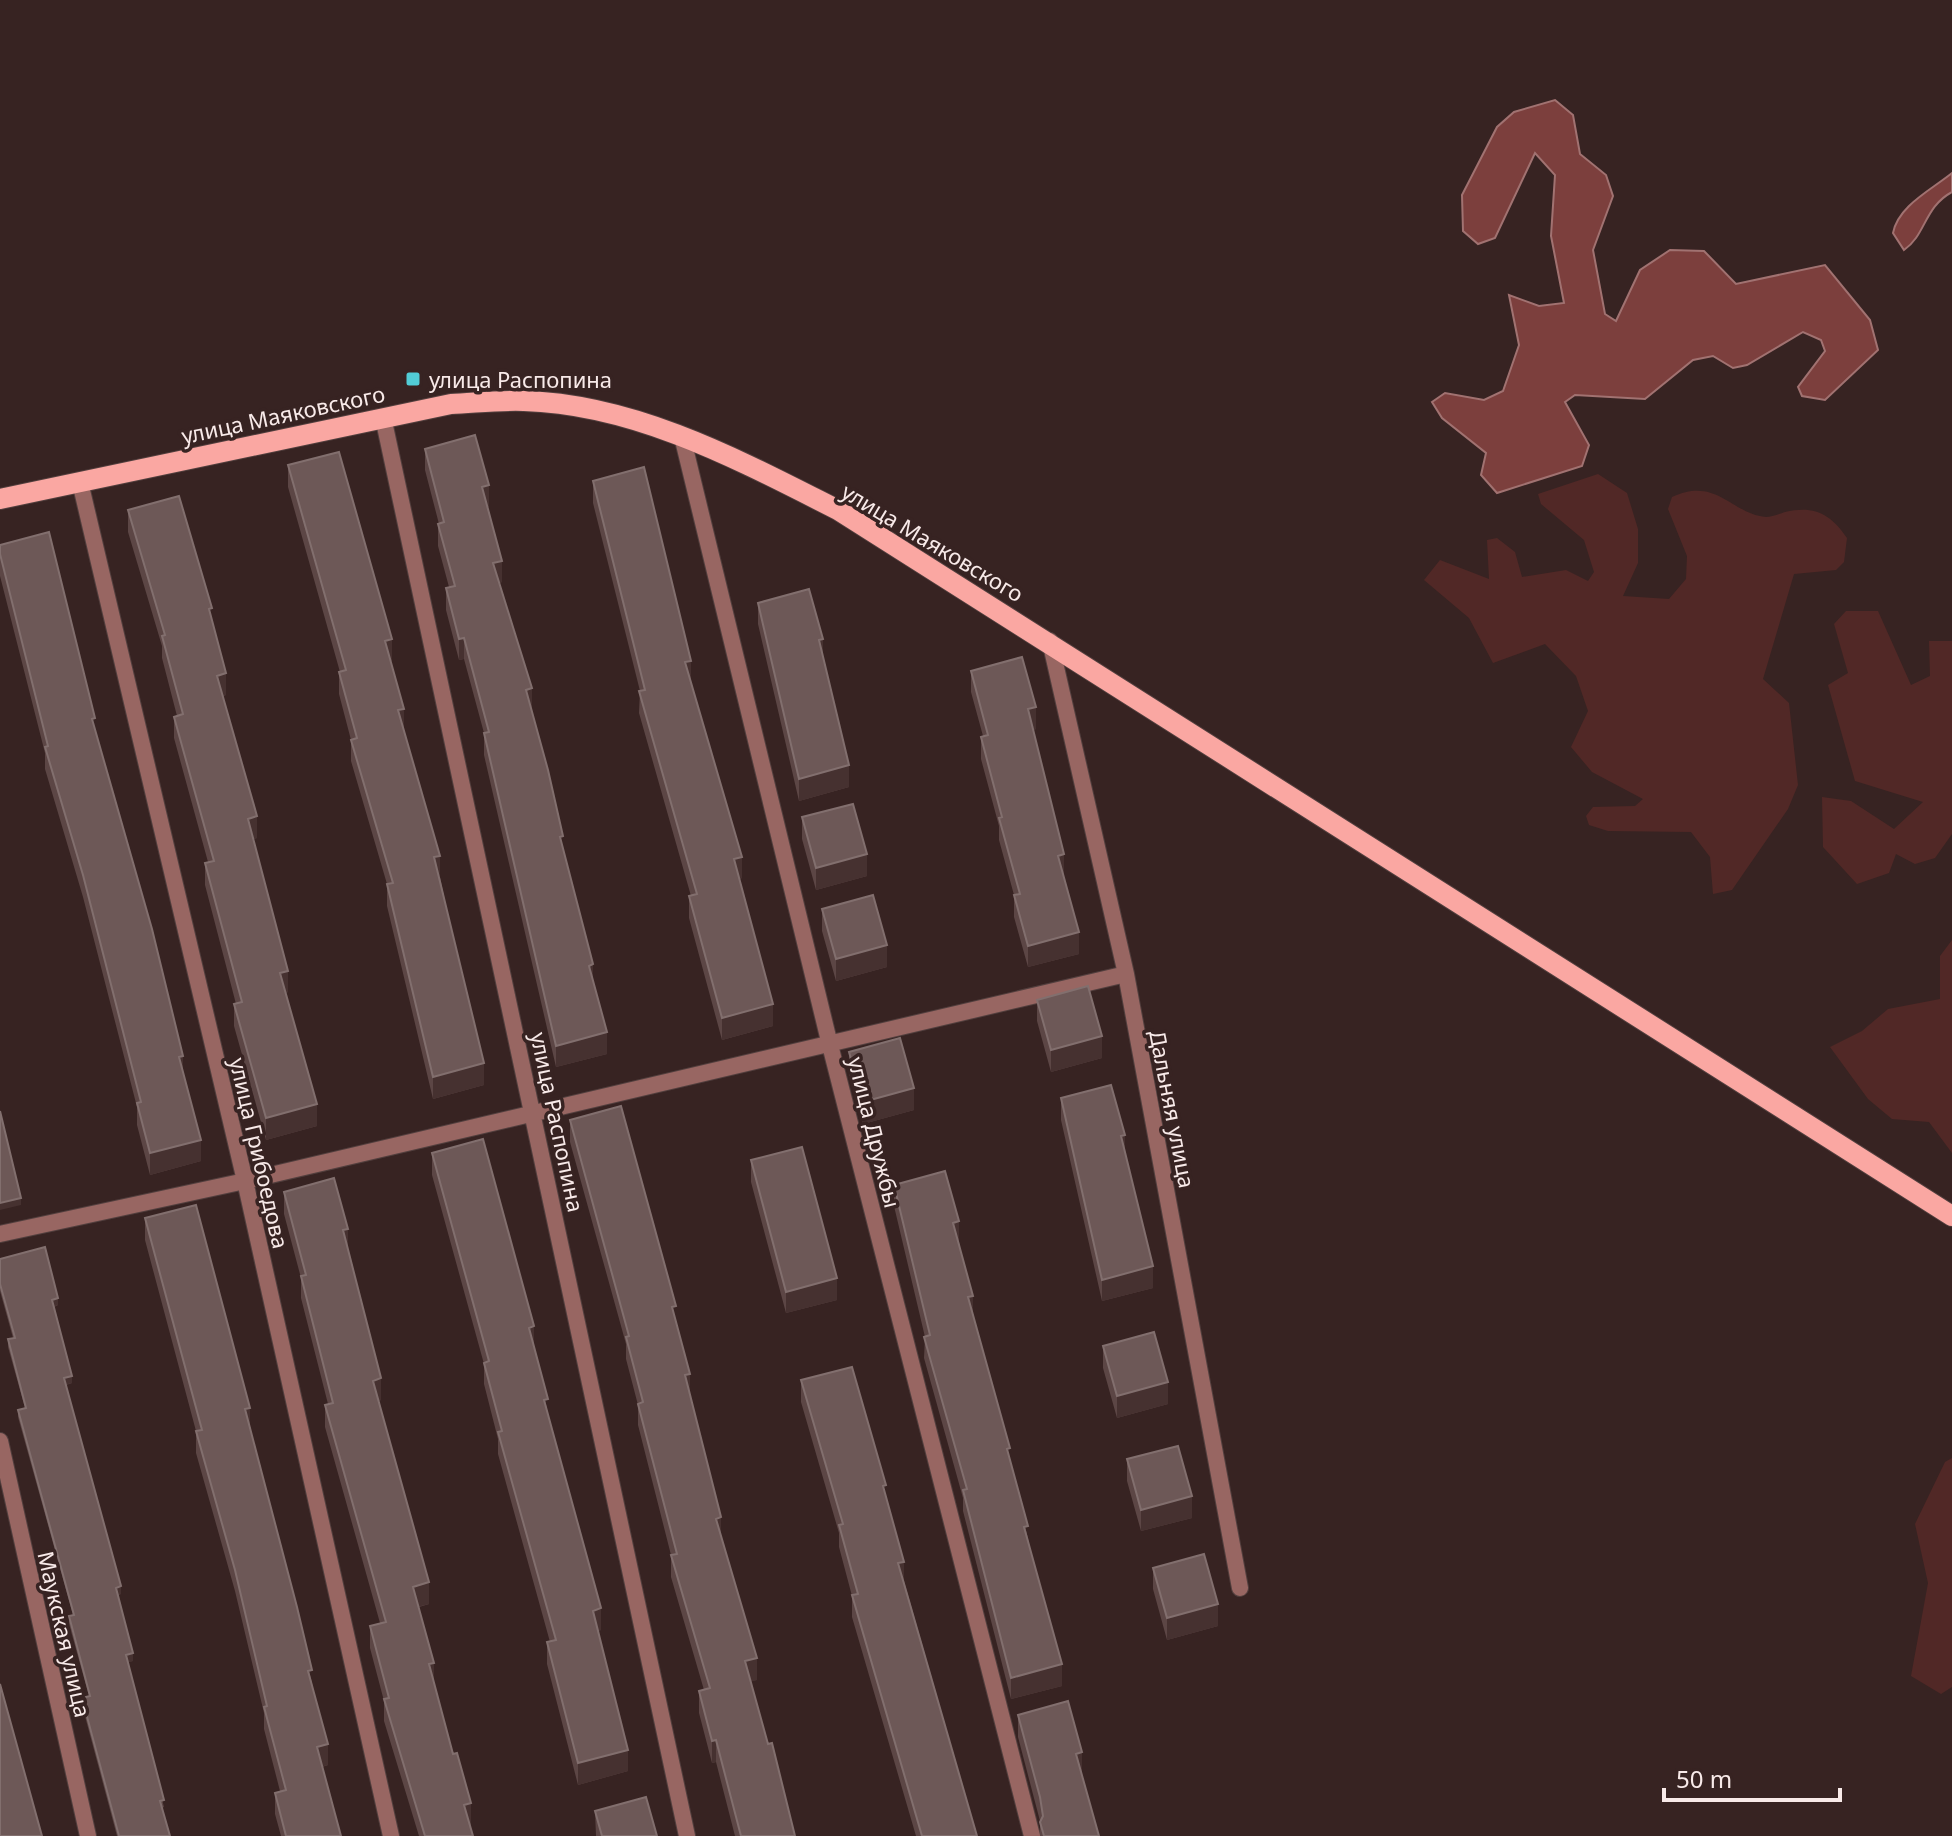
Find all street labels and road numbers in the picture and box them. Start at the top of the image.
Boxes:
street label: улица Маяковского [178,378,388,450]
street label: улица Маяковского [836,476,1030,608]
street label: Дальняя улица [1143,1028,1203,1190]
street label: улица Распопина [524,1029,592,1215]
street label: улица Дружбы [842,1053,908,1211]
street label: улица Грибоедова [223,1055,297,1251]
street label: Маукская улица [31,1548,99,1720]

